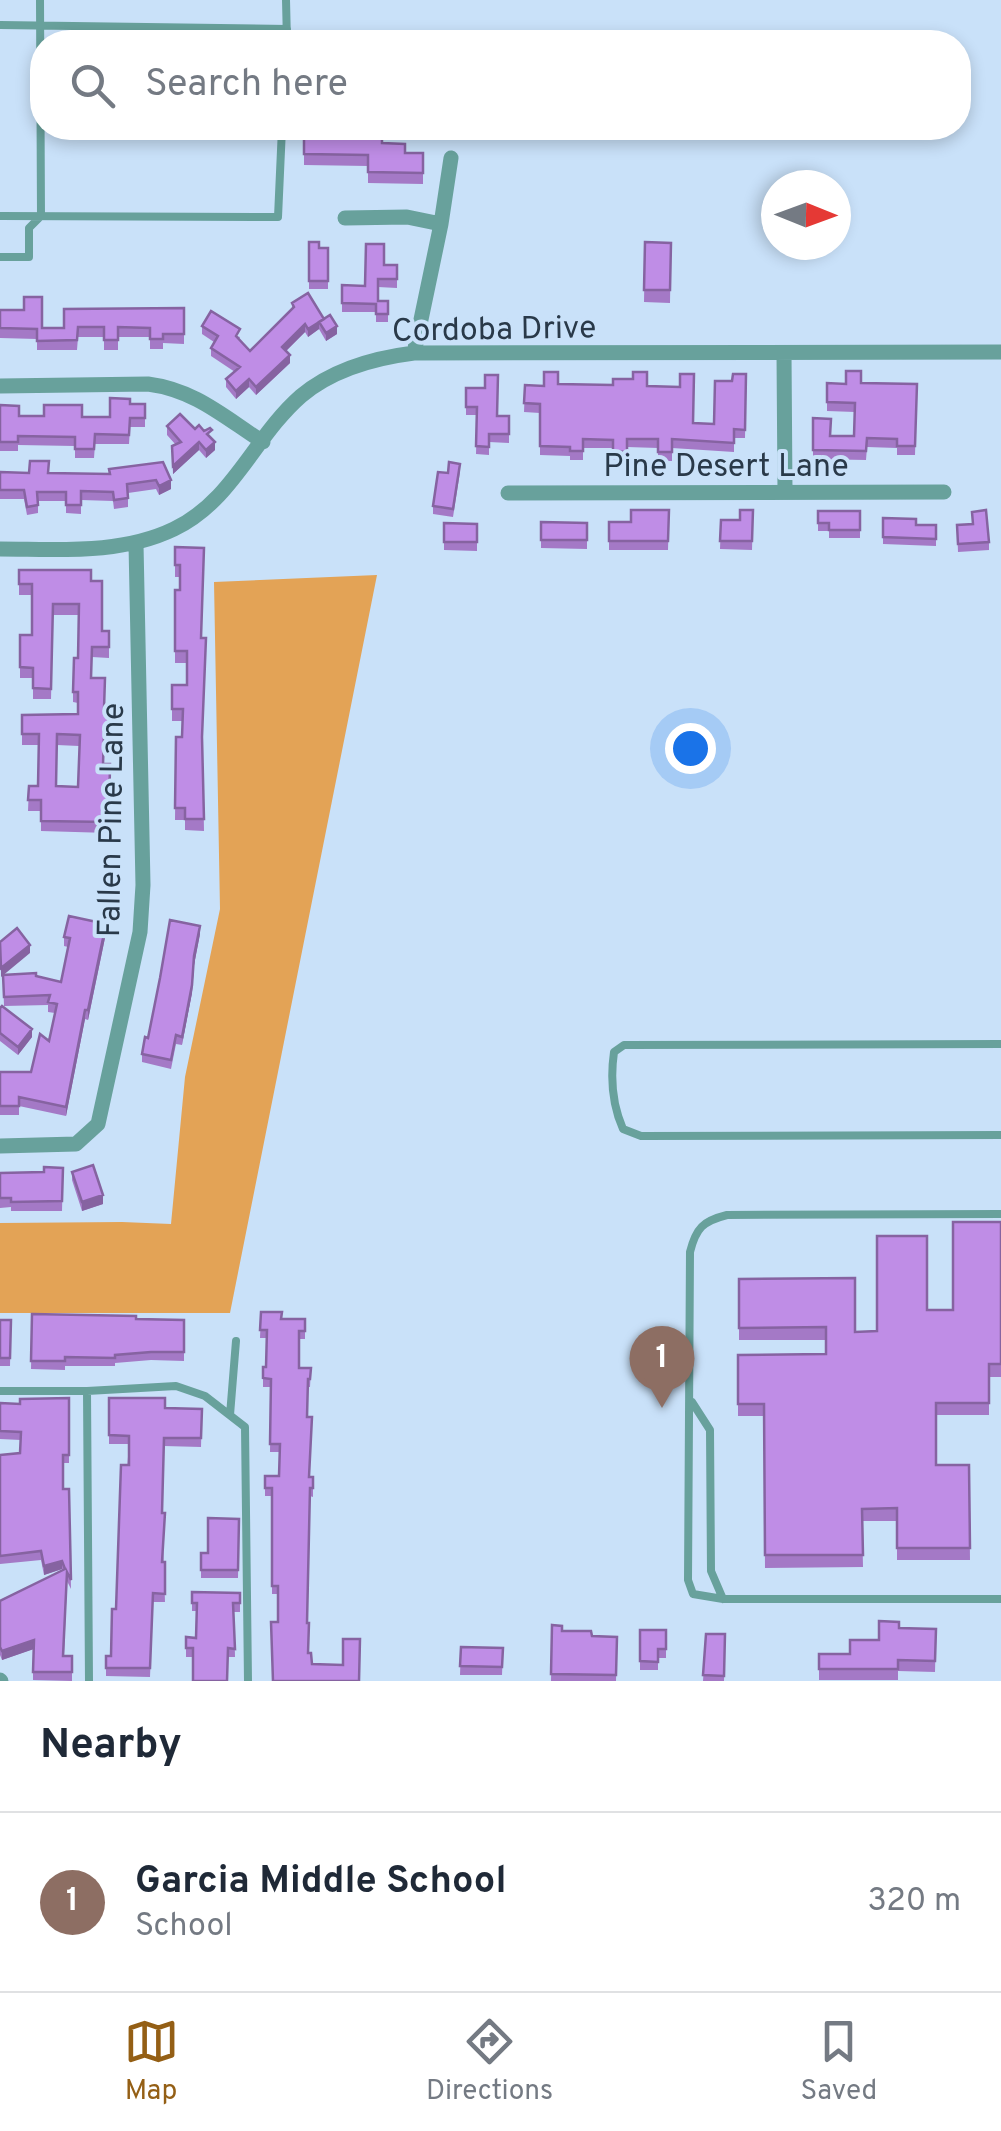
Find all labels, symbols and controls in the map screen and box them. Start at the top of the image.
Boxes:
search box [30,30,971,140]
icon: search [65,58,120,113]
text: Search here [145,61,348,110]
north arrow [761,170,851,260]
street label: Cordoba Drive [391,309,597,353]
street label: Pine Desert Lane [603,448,849,488]
street label: Fallen Pine Lane [91,702,135,938]
your location [665,723,716,774]
pin: 1 [630,1326,694,1408]
text: Nearby [40,1720,182,1773]
text: Garcia Middle School [135,1858,506,1907]
text: 1 [66,1882,79,1922]
text: 320 m [868,1882,961,1922]
text: School [135,1907,233,1947]
tab: Map [124,2014,179,2110]
tab: Directions [426,2014,553,2110]
tab: Saved [800,2014,877,2110]

